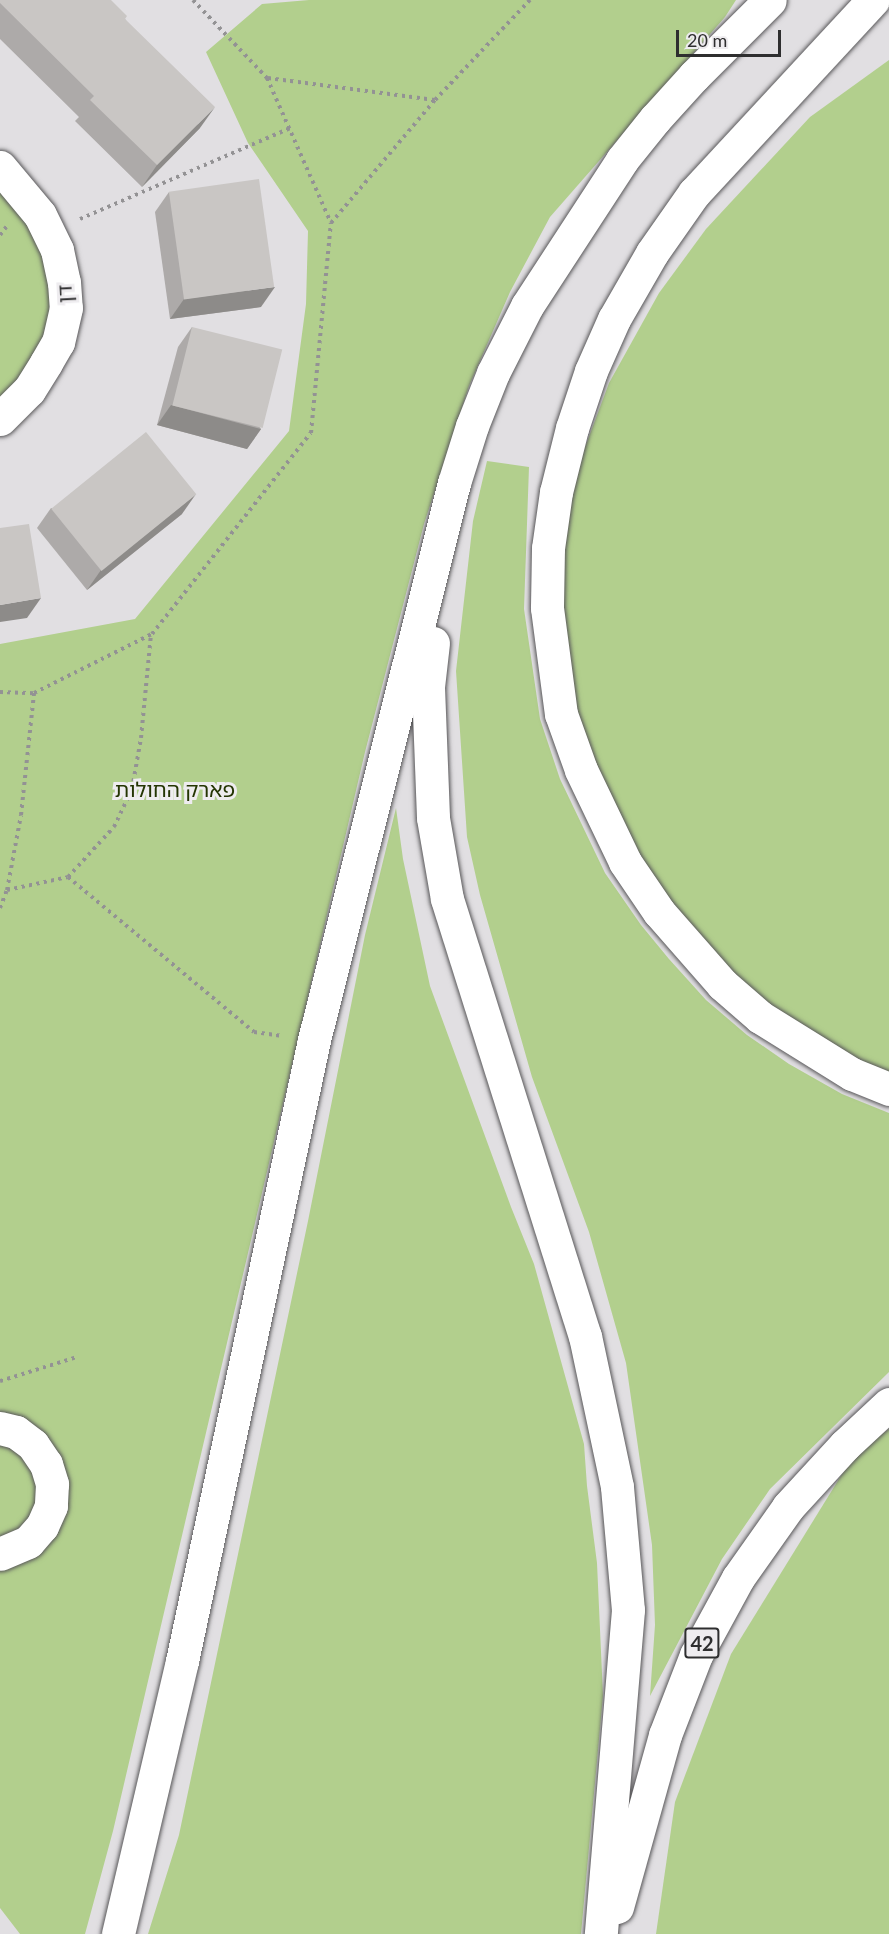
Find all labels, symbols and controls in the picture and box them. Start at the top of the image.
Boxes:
scale bar [679,18,784,56]
text: 20 m [687,29,727,51]
street label: דן [51,284,77,304]
park label: פארק החולות [115,776,235,802]
road number: 42 [684,1626,720,1660]

